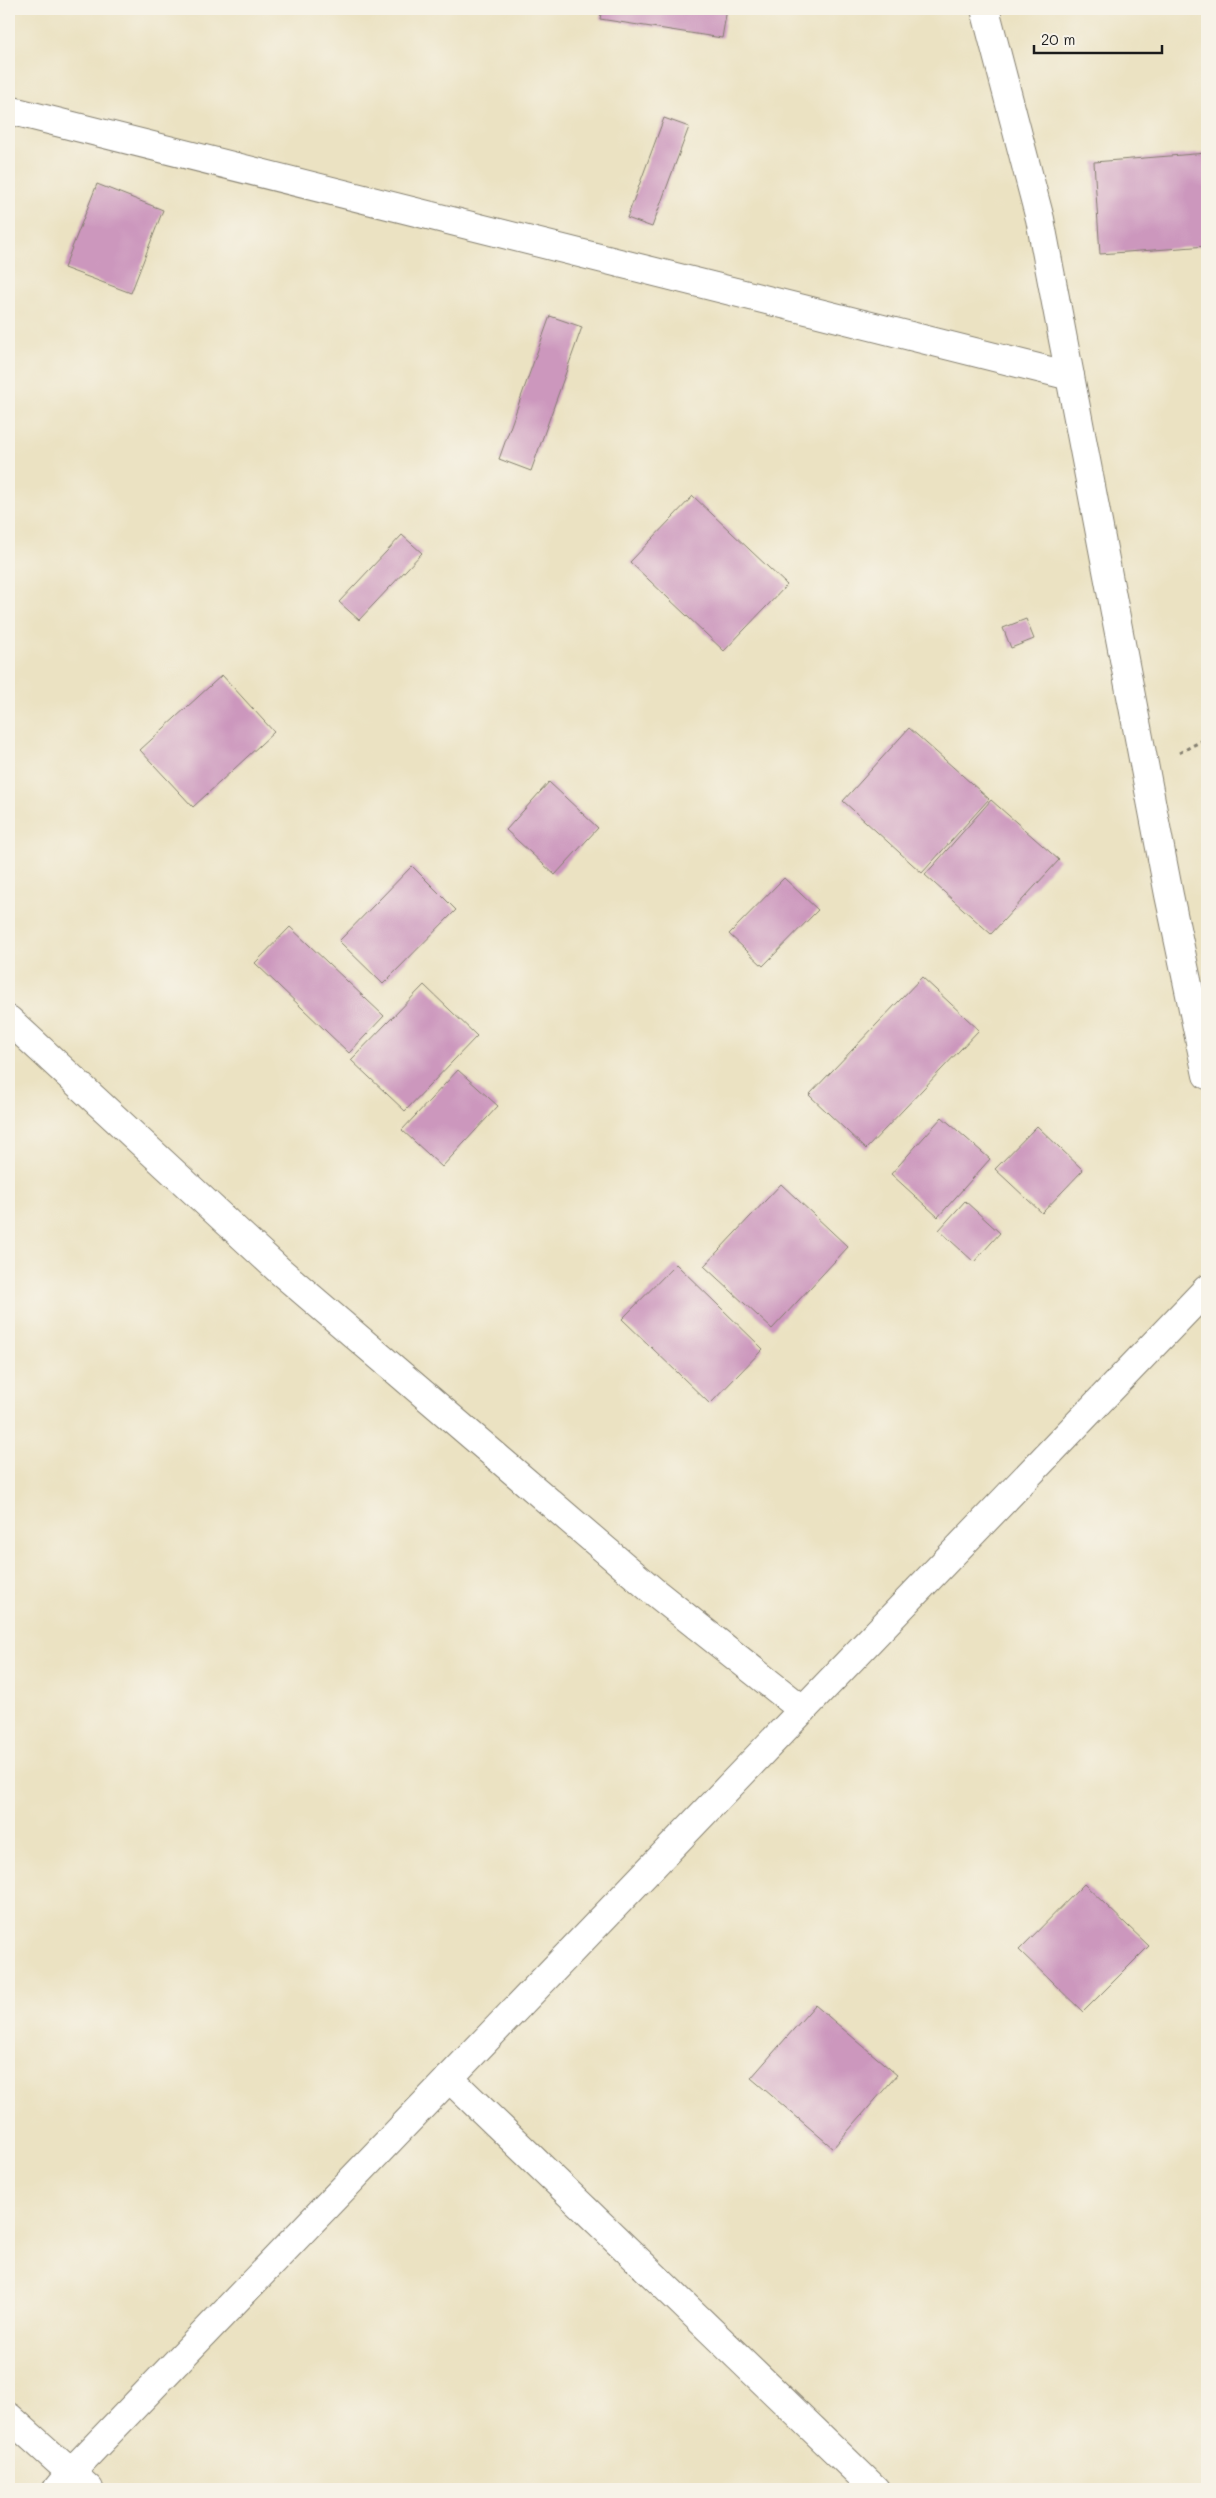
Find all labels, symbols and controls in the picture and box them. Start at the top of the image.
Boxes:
scale bar [1034,22,1161,54]
text: 20 m [1041,29,1075,49]

